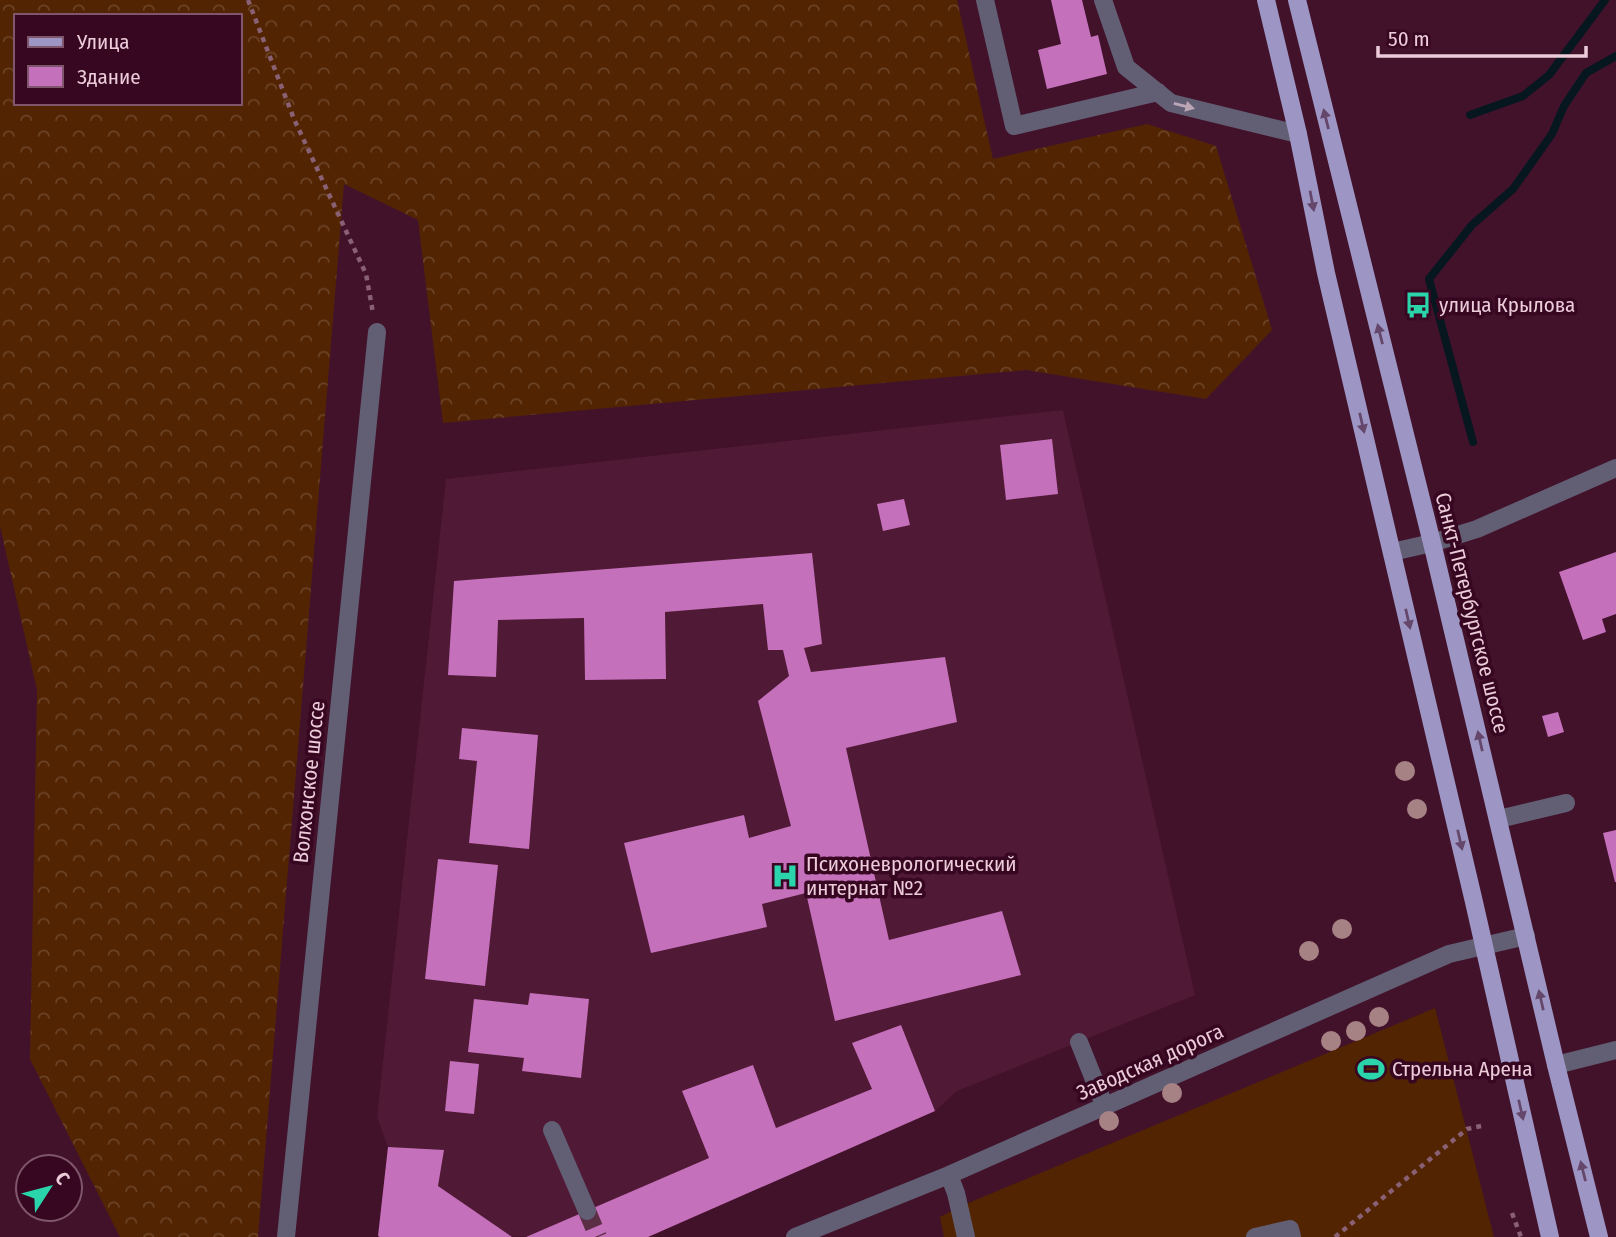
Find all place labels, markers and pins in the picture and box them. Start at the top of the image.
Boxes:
bus stop icon: улица Крылова [1403,290,1433,320]
place label: улица Крылова [1439,292,1575,318]
place label: Психоневрологический интернат №2 [806,851,1017,901]
hospital icon: Психоневрологический интернат №2 [770,861,800,891]
sports icon: Стрельна Арена [1356,1054,1386,1084]
place label: Стрельна Арена [1392,1056,1532,1082]

